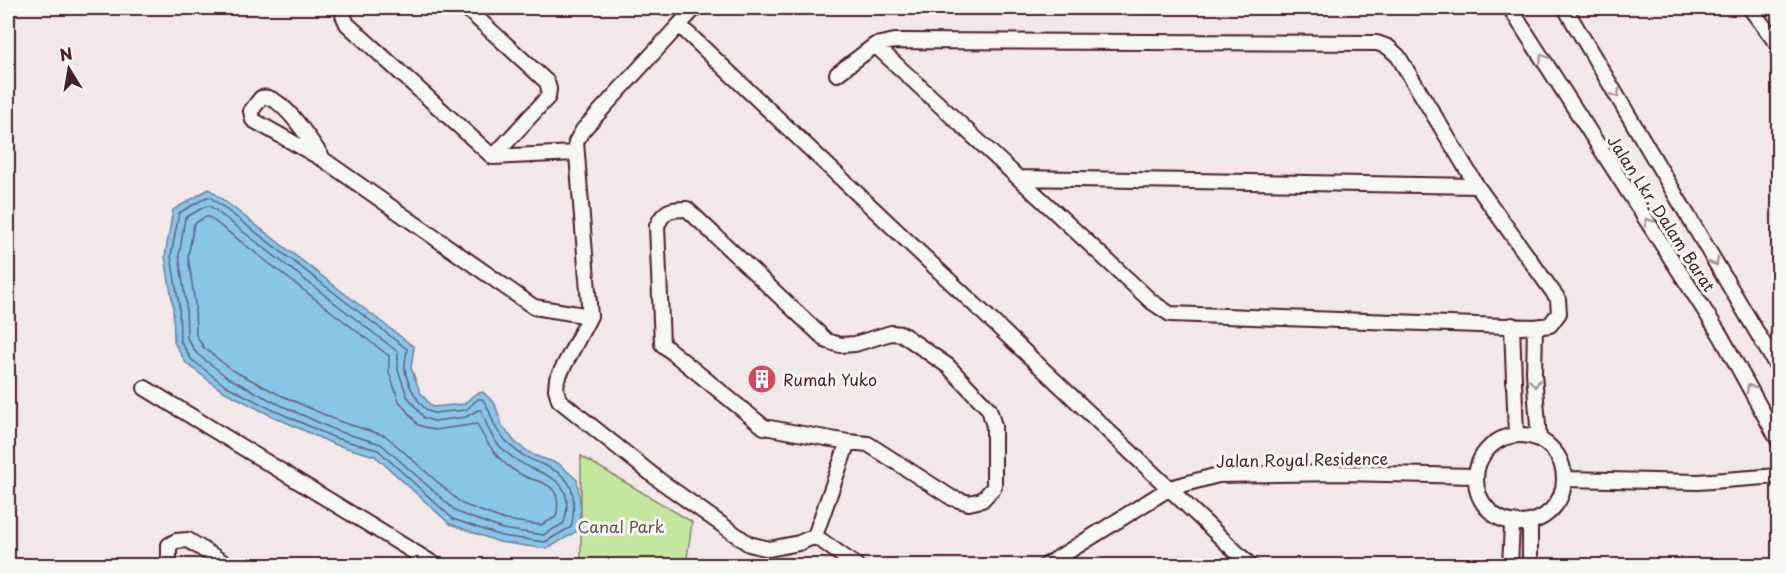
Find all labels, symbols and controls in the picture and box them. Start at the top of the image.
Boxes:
north arrow [39,39,99,99]
text: N [57,40,74,66]
one-way arrow [1539,54,1550,65]
one-way arrow [1609,88,1620,98]
street label: Jalan Lkr. Dalam Barat [1602,130,1722,296]
one-way arrow [1644,218,1656,228]
one-way arrow [1708,256,1720,266]
building icon: Rumah Yuko [746,363,778,395]
place label: Rumah Yuko [783,367,877,391]
one-way arrow [1528,378,1541,387]
one-way arrow [1746,384,1757,395]
street label: Jalan Royal Residence [1216,445,1389,473]
park label: Canal Park [578,514,665,538]

